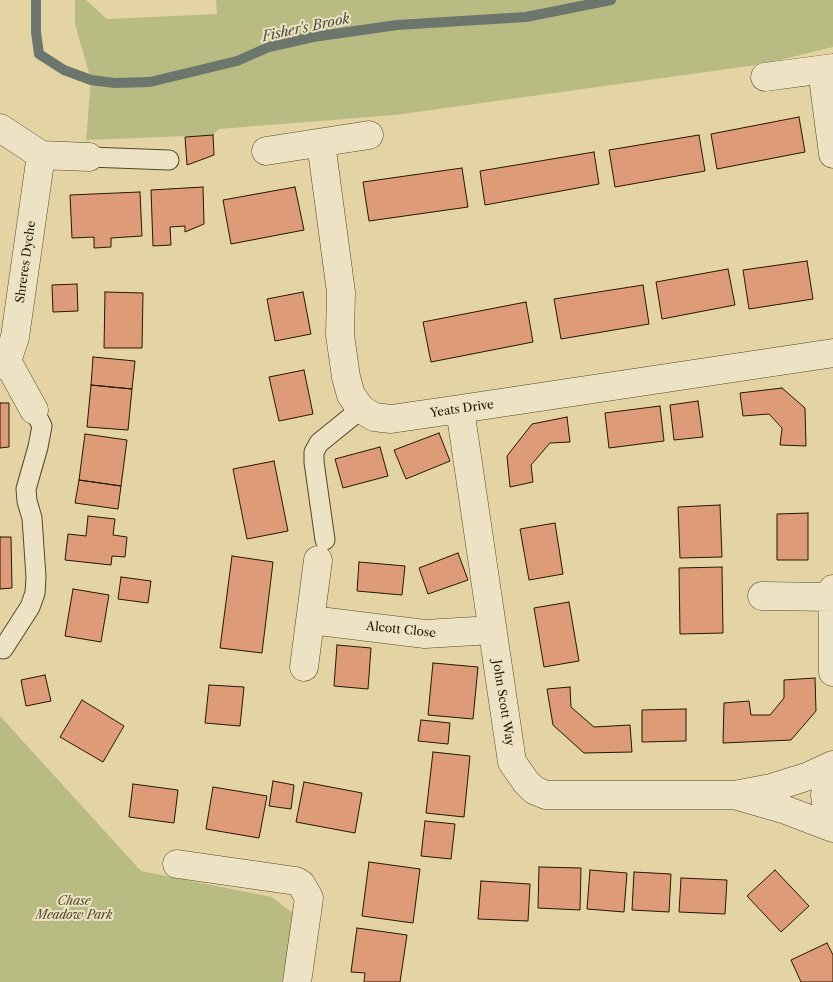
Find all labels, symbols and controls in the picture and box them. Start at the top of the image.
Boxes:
water label: Fisher's Brook [261,11,351,45]
street label: Shreres Dyche [13,220,39,304]
street label: Yeats Drive [429,397,495,421]
street label: Alcott Close [365,619,437,641]
street label: John Scott Way [489,659,517,747]
park label: Chase Meadow Park [35,895,113,923]

